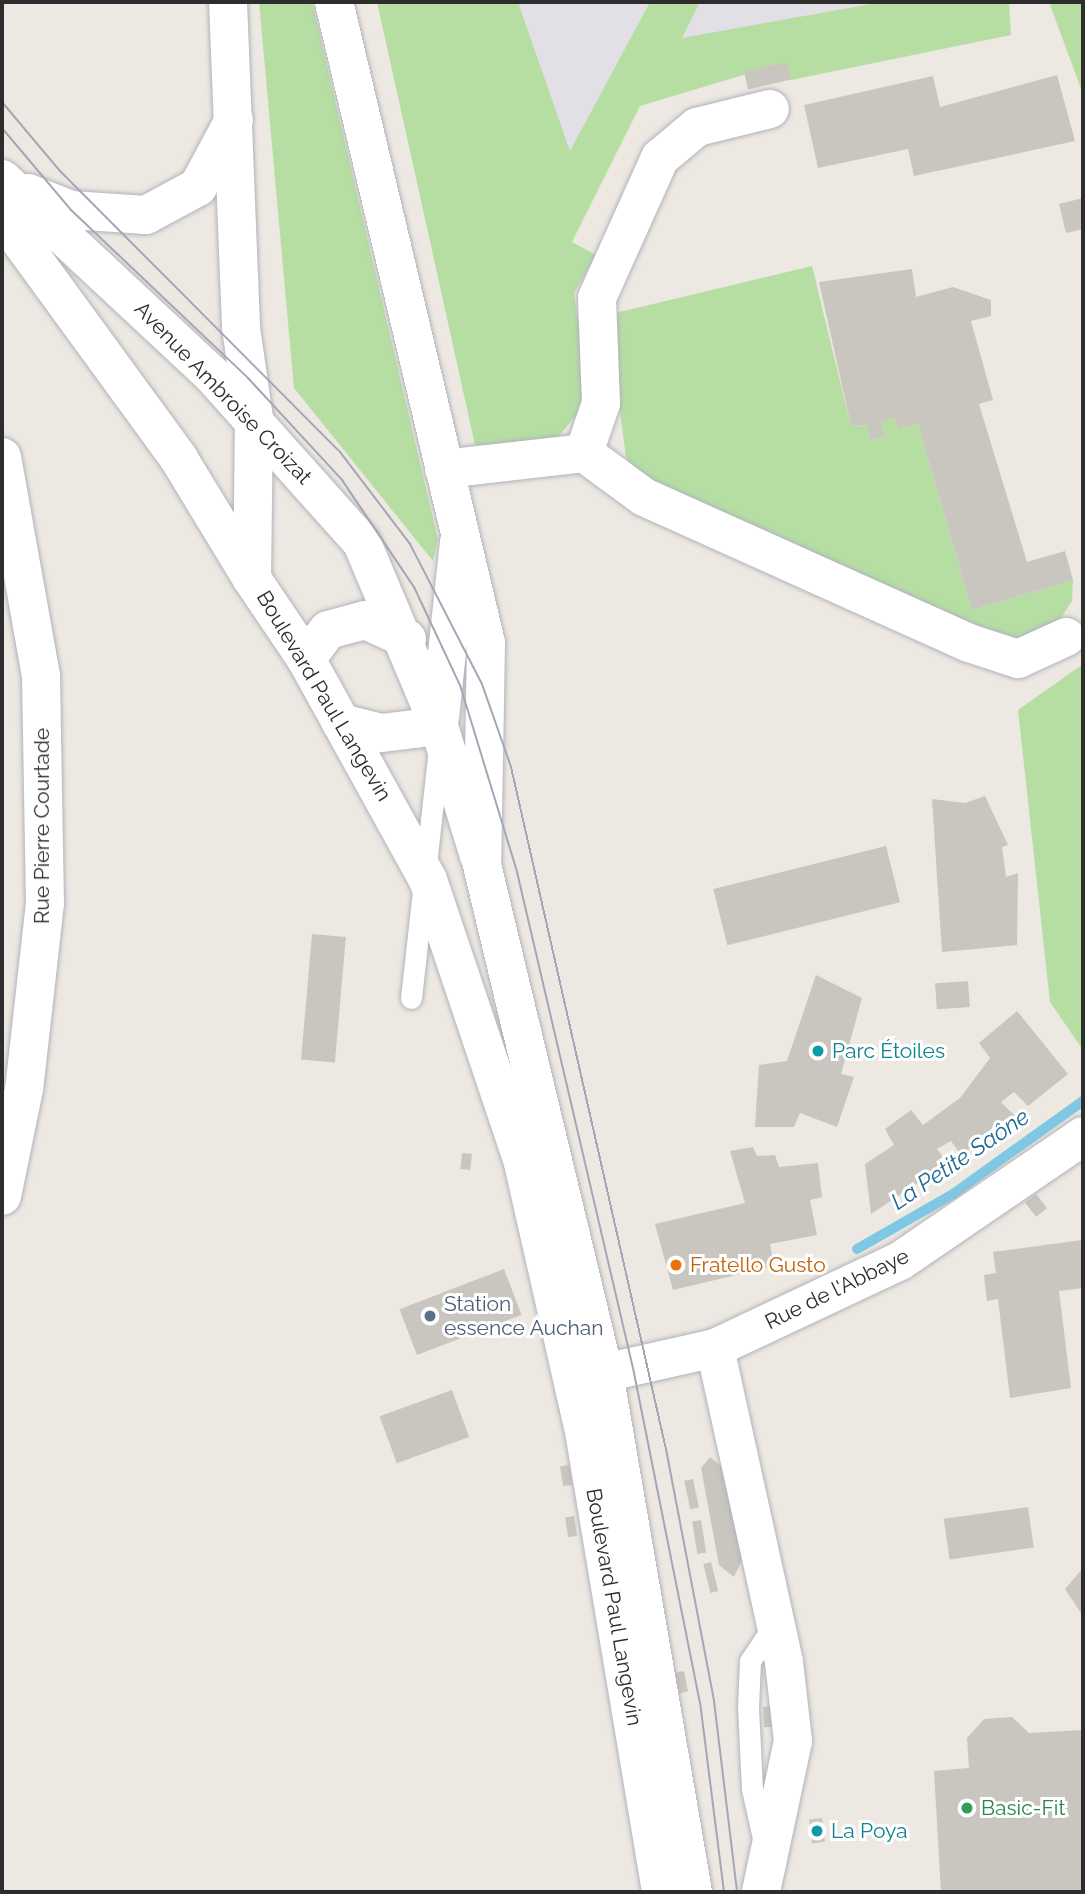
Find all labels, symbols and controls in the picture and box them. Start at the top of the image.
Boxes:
street label: Avenue Ambroise Croizat [129,296,317,490]
street label: Boulevard Paul Langevin [251,586,397,806]
street label: Rue Pierre Courtade [29,728,55,924]
place label: Parc Étoiles [832,1038,945,1064]
marker: Parc Étoiles [810,1043,826,1059]
water label: La Petite Saône [886,1103,1034,1215]
street label: Rue de l'Abbaye [761,1243,913,1335]
place label: Fratello Gusto [690,1252,826,1278]
marker: Fratello Gusto [668,1257,684,1273]
place label: Station essence Auchan [444,1291,604,1341]
marker: Station essence Auchan [422,1308,438,1324]
street label: Boulevard Paul Langevin [581,1486,647,1728]
place label: Basic-Fit [981,1795,1065,1821]
marker: Basic-Fit [959,1800,975,1816]
place label: La Poya [831,1818,908,1844]
marker: La Poya [809,1823,825,1839]

